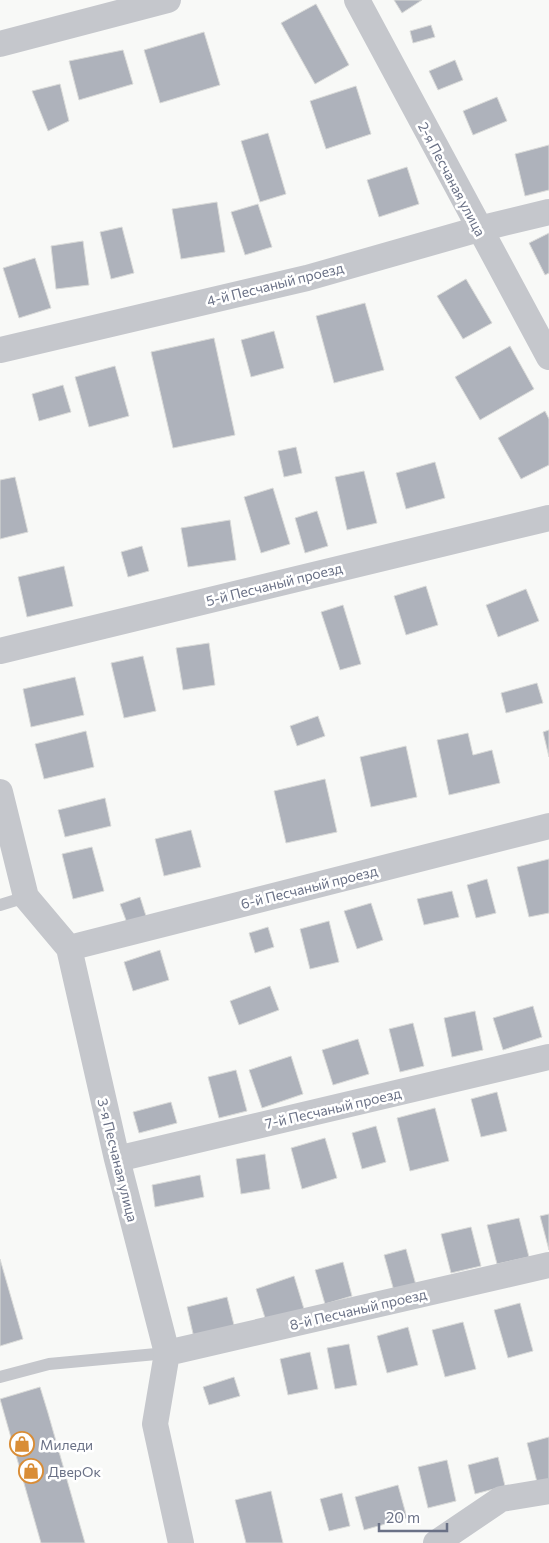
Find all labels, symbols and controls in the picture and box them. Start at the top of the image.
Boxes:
street label: 2-я Песчаная улица [415,119,489,239]
street label: 4-й Песчаный проезд [205,259,345,309]
street label: 5-й Песчаный проезд [204,559,344,609]
street label: 6-й Песчаный проезд [239,862,379,912]
street label: 7-й Песчаный проезд [263,1084,403,1132]
street label: 3-я Песчаная улица [94,1096,142,1224]
street label: 8-й Песчаный проезд [288,1285,428,1333]
shop icon: Миледи [9,1431,35,1457]
place label: Миледи [40,1436,93,1453]
shop icon: ДверОк [18,1458,44,1484]
place label: ДверОк [48,1463,101,1480]
scale bar [379,1500,446,1532]
text: 20 m [386,1508,420,1526]

